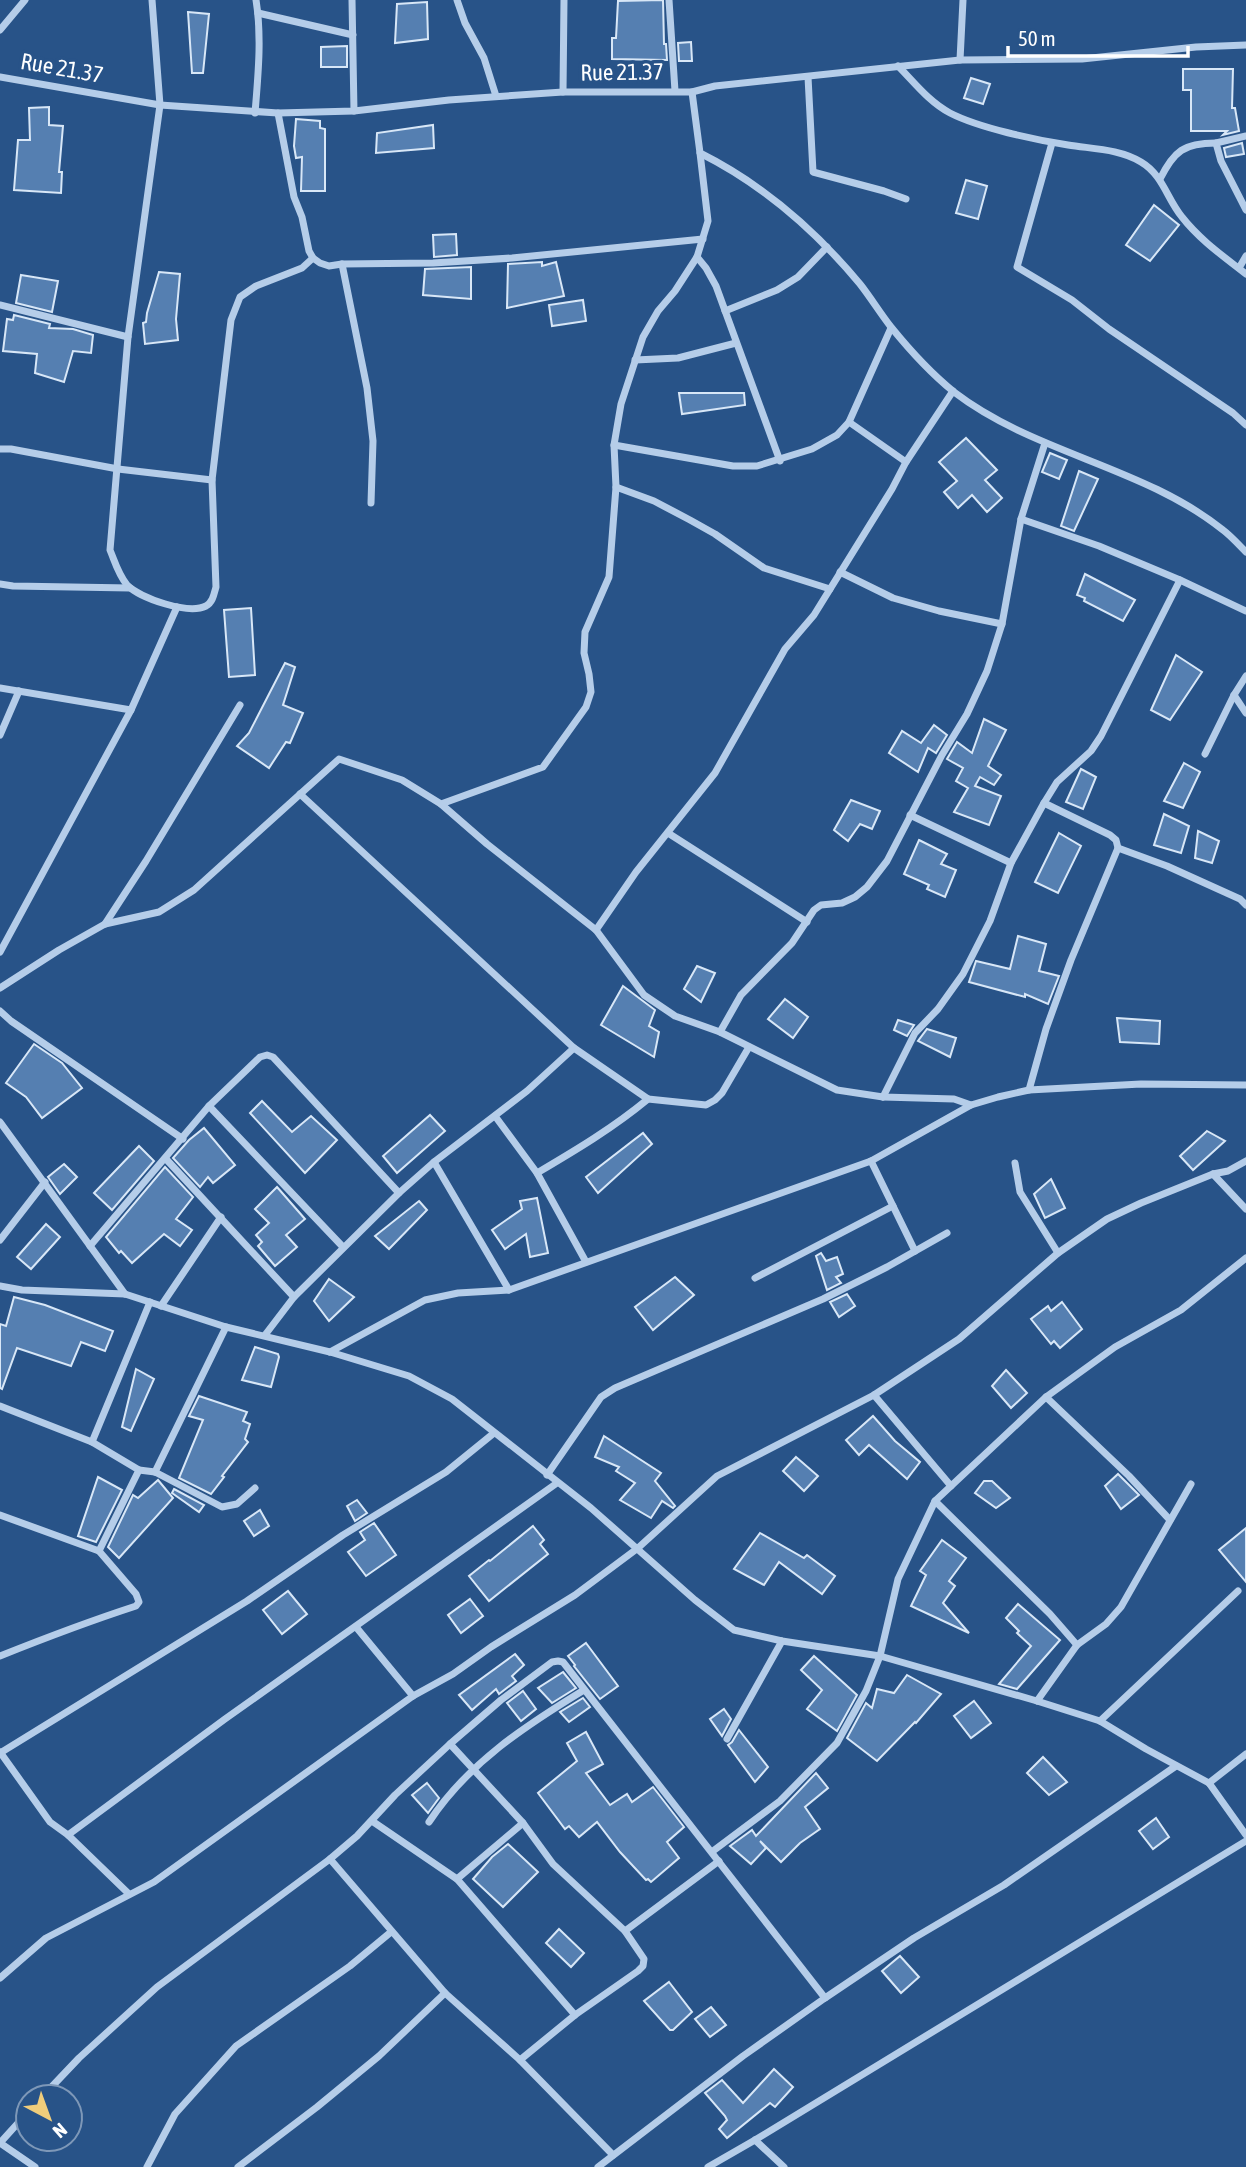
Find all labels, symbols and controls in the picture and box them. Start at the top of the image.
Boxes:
scale bar [1008,14,1188,58]
text: 50 m [1018,26,1056,50]
street label: Rue 21.37 [19,48,105,88]
street label: Rue 21.37 [580,58,664,86]
north arrow [14,2083,84,2153]
text: N [49,2119,72,2143]

